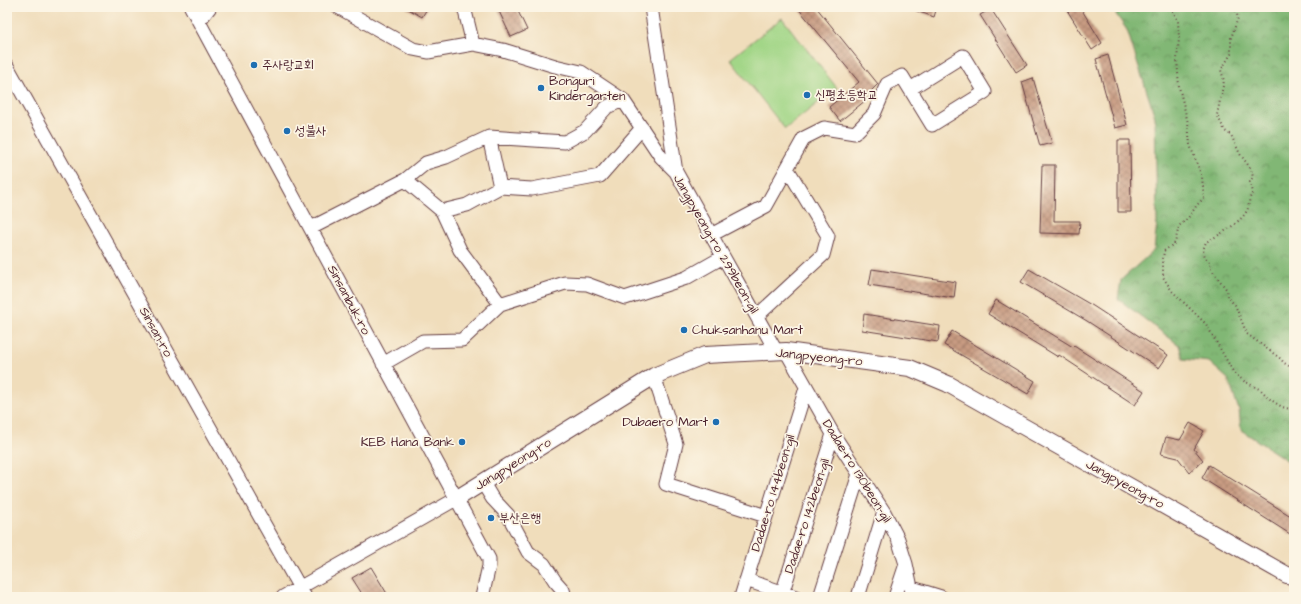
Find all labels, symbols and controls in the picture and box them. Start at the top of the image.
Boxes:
place label: 주사랑교회 [262,56,314,74]
marker: 주사랑교회 [249,60,259,70]
place label: Bonguri Kindergarten [549,72,626,106]
marker: Bonguri Kindergarten [536,83,546,93]
place label: 신평초등학교 [815,86,878,104]
marker: 신평초등학교 [802,90,812,100]
place label: 성불사 [295,122,326,140]
marker: 성불사 [282,126,292,136]
street label: Jangpyeong-ro 299beon-gil [668,171,763,317]
street label: Sinsanbuk-ro [323,262,375,339]
street label: Sinsan-ro [135,304,178,361]
place label: Chuksanhanu Mart [692,321,804,339]
marker: Chuksanhanu Mart [679,325,689,335]
street label: Jangpyeong-ro [775,343,864,372]
place label: Dubaero Mart [623,413,709,431]
street label: Dadae-ro 130beon-gil [817,416,896,527]
marker: Dubaero Mart [711,417,721,427]
street label: Dadae-ro 144beon-gil [747,432,800,554]
place label: KEB Hana Bank [361,433,454,451]
street label: Jangpyeong-ro [471,433,556,496]
marker: KEB Hana Bank [457,437,467,447]
street label: Jangpyeong-ro [1082,455,1168,514]
street label: Dadae-ro 142beon-gil [780,456,835,576]
place label: 부산은행 [499,509,541,527]
marker: 부산은행 [486,513,496,523]

